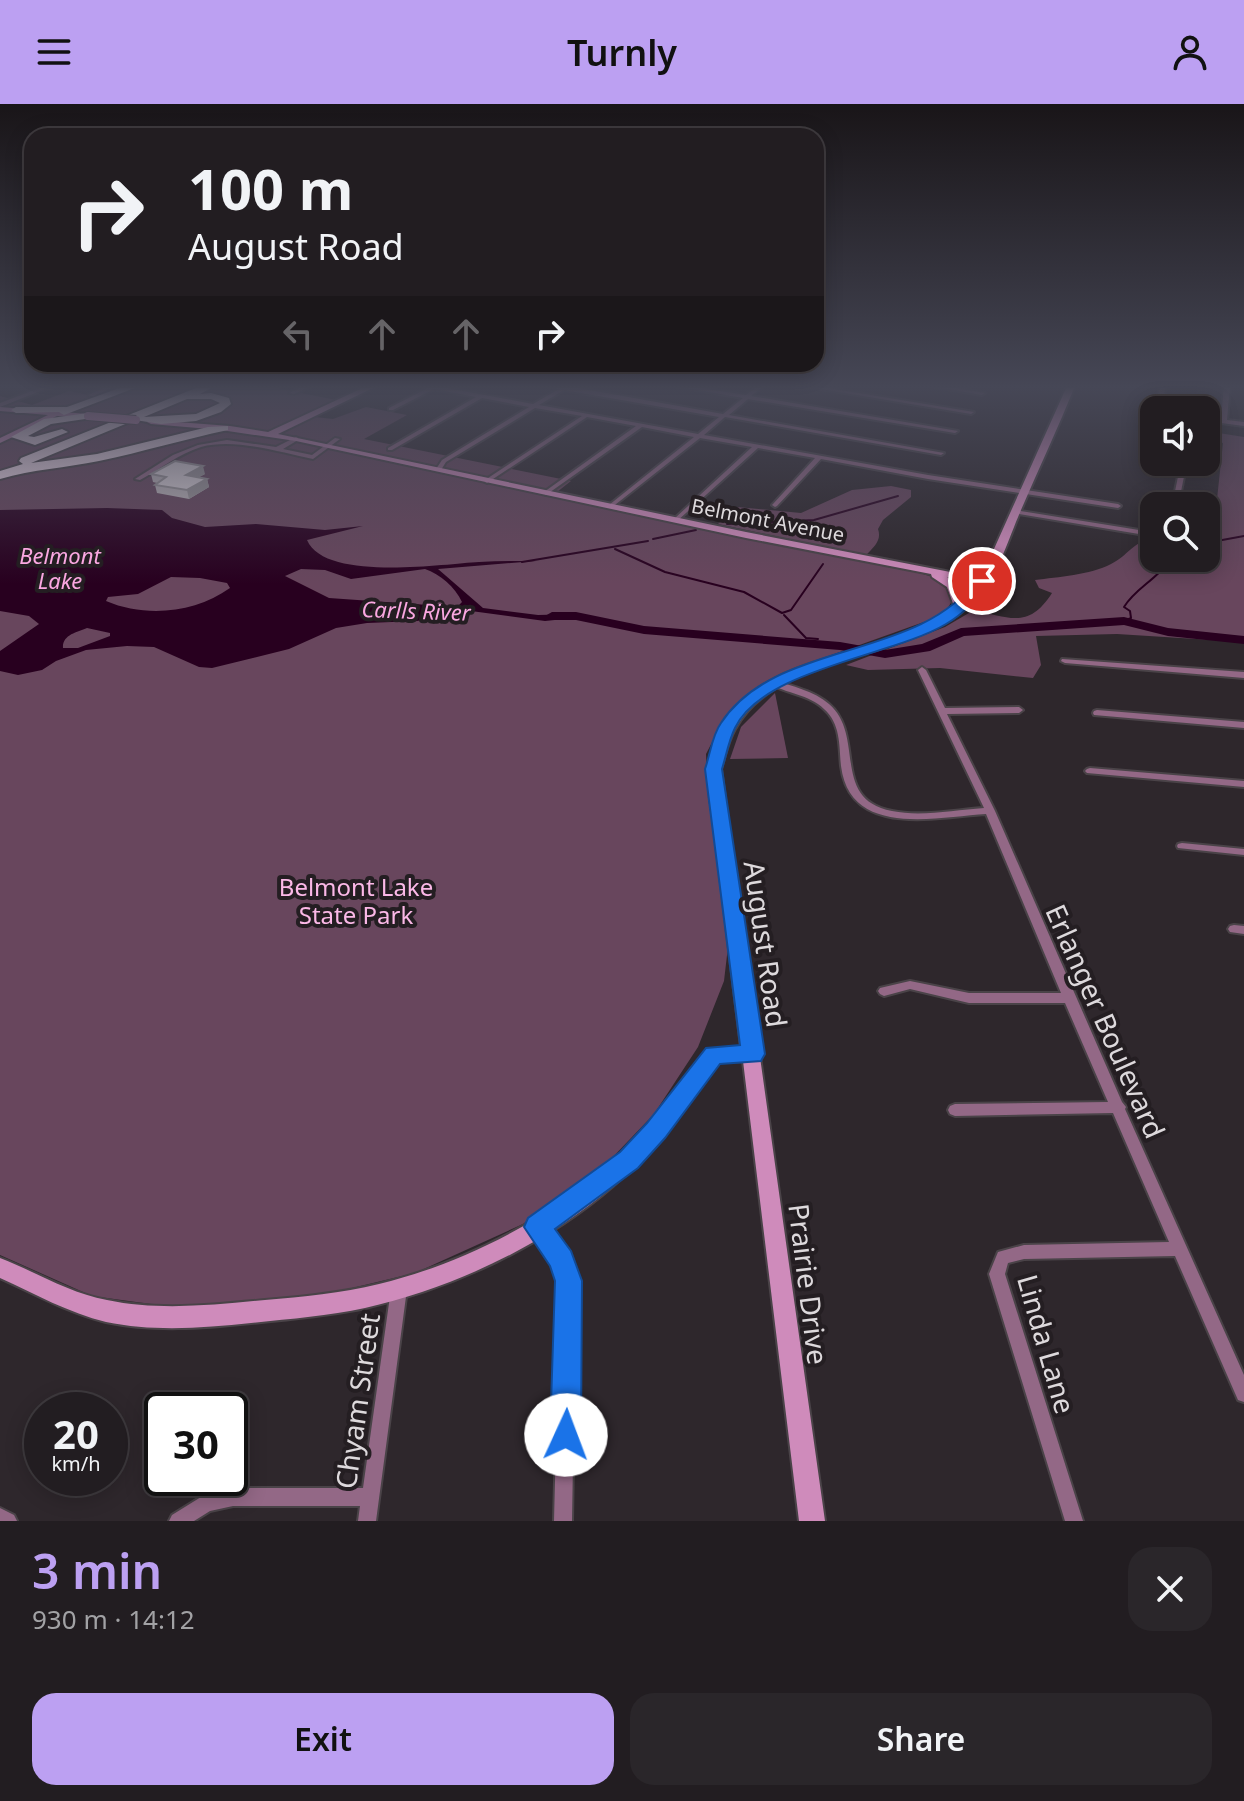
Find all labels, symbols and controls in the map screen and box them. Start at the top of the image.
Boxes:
text: Turnly [567,28,677,77]
icon: menu [32,30,76,74]
icon: person [1168,30,1212,74]
text: 100 m [188,150,353,226]
icon: right [56,160,160,264]
text: August Road [188,222,404,271]
icon: left [276,312,320,356]
icon: ahead [360,312,404,356]
icon: ahead [444,312,488,356]
icon: right [528,312,572,356]
map controls [1140,396,1220,572]
button: sound [1140,396,1220,476]
street label: Belmont Avenue [689,492,847,548]
button: search [1140,492,1220,572]
water label: Belmont Lake [19,540,102,595]
pin [948,547,1016,615]
icon: arrive [960,559,1004,603]
water label: Carlls River [361,593,472,627]
street label: August Road [736,858,796,1030]
park label: Belmont Lake State Park [279,870,433,931]
street label: Erlanger Boulevard [1037,898,1175,1144]
street label: Prairie Drive [780,1201,838,1367]
street label: Linda Lane [1009,1270,1085,1418]
street label: Chyam Street [326,1311,388,1491]
speed limit sign: 30 [144,1392,248,1496]
position arrow [524,1393,608,1477]
text: 20 [53,1406,99,1461]
text: km/h [51,1450,101,1477]
text: 3 min [32,1538,162,1603]
button: close [1128,1547,1212,1631]
text: 930 m · 14:12 [32,1601,195,1637]
button: Exit [32,1693,614,1785]
button: Share [630,1693,1212,1785]

